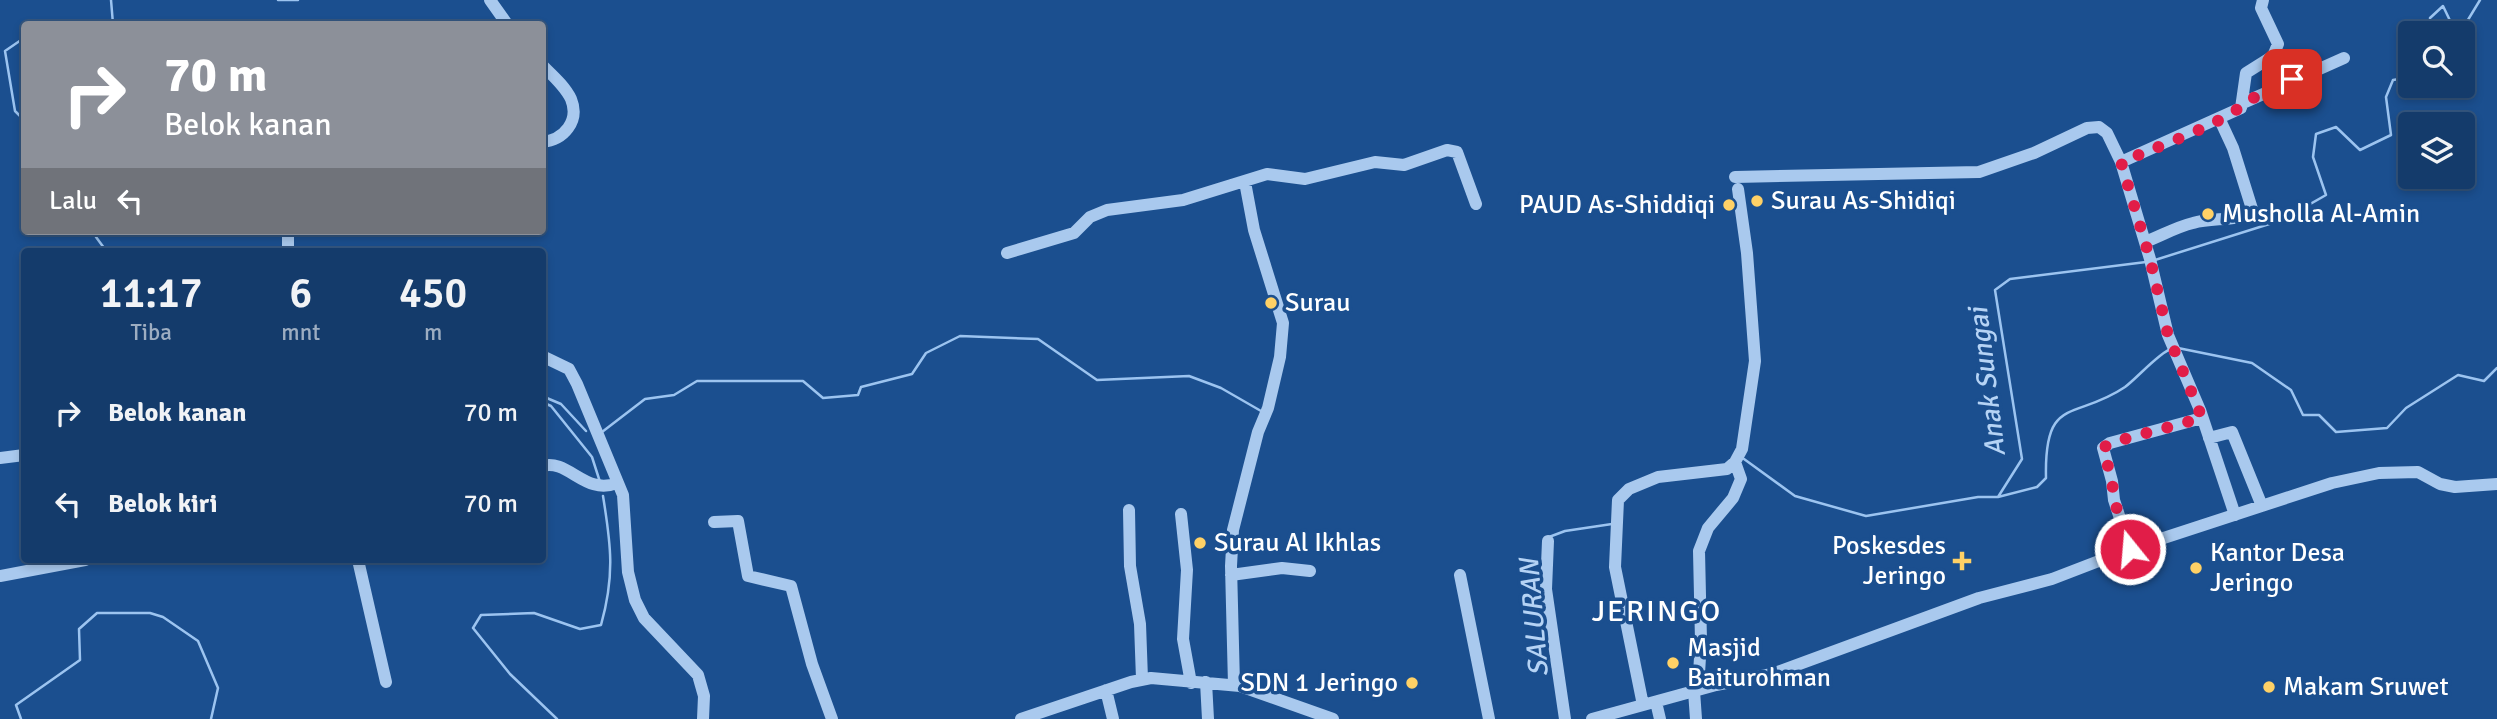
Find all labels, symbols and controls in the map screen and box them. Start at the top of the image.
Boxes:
map controls [2398,21,2475,189]
button: search [2398,21,2475,98]
text: 70 m [164,45,267,105]
icon: right [49,49,140,140]
pin [2262,49,2322,109]
icon: arrive [2273,60,2311,98]
text: Belok kanan [164,105,332,144]
button: layers [2398,112,2475,189]
icon: left [111,182,149,220]
text: Lalu [49,185,97,217]
place label: Surau As-Shidiqi [1771,185,1956,217]
place label: PAUD As-Shiddiqi [1519,189,1715,221]
marker: Surau As-Shidiqi [1749,193,1765,209]
marker: PAUD As-Shiddiqi [1721,197,1737,213]
place label: Musholla Al-Amin [2222,198,2420,230]
marker: Musholla Al-Amin [2200,206,2216,222]
text: 11:17 [100,268,202,319]
text: 6 [289,268,312,319]
text: 450 [399,268,467,319]
place label: Surau [1285,287,1350,319]
marker: Surau [1263,295,1279,311]
water label: Anak Sungai [1961,303,2013,458]
text: Tiba [130,318,172,347]
text: mnt [281,318,320,347]
text: m [424,318,442,347]
icon: right [49,394,87,432]
text: Belok kanan [108,397,246,429]
text: 70 m [463,397,518,429]
icon: left [49,485,87,523]
text: Belok kiri [108,488,217,520]
text: 70 m [463,488,518,520]
position arrow [2093,512,2167,586]
place label: Surau Al Ikhlas [1214,527,1381,559]
place label: Poskesdes Jeringo [1832,530,1946,592]
marker: Surau Al Ikhlas [1192,535,1208,551]
place label: Kantor Desa Jeringo [2210,537,2345,599]
marker: Poskesdes Jeringo [1952,551,1972,571]
water label: SALURAN [1512,555,1556,678]
marker: Kantor Desa Jeringo [2188,560,2204,576]
district label: JERINGO [1592,593,1722,630]
place label: Masjid Baiturohman [1687,632,1831,694]
marker: Masjid Baiturohman [1665,655,1681,671]
place label: SDN 1 Jeringo [1240,667,1398,699]
place label: Makam Sruwet [2283,671,2449,703]
marker: SDN 1 Jeringo [1404,675,1420,691]
marker: Makam Sruwet [2261,679,2277,695]

